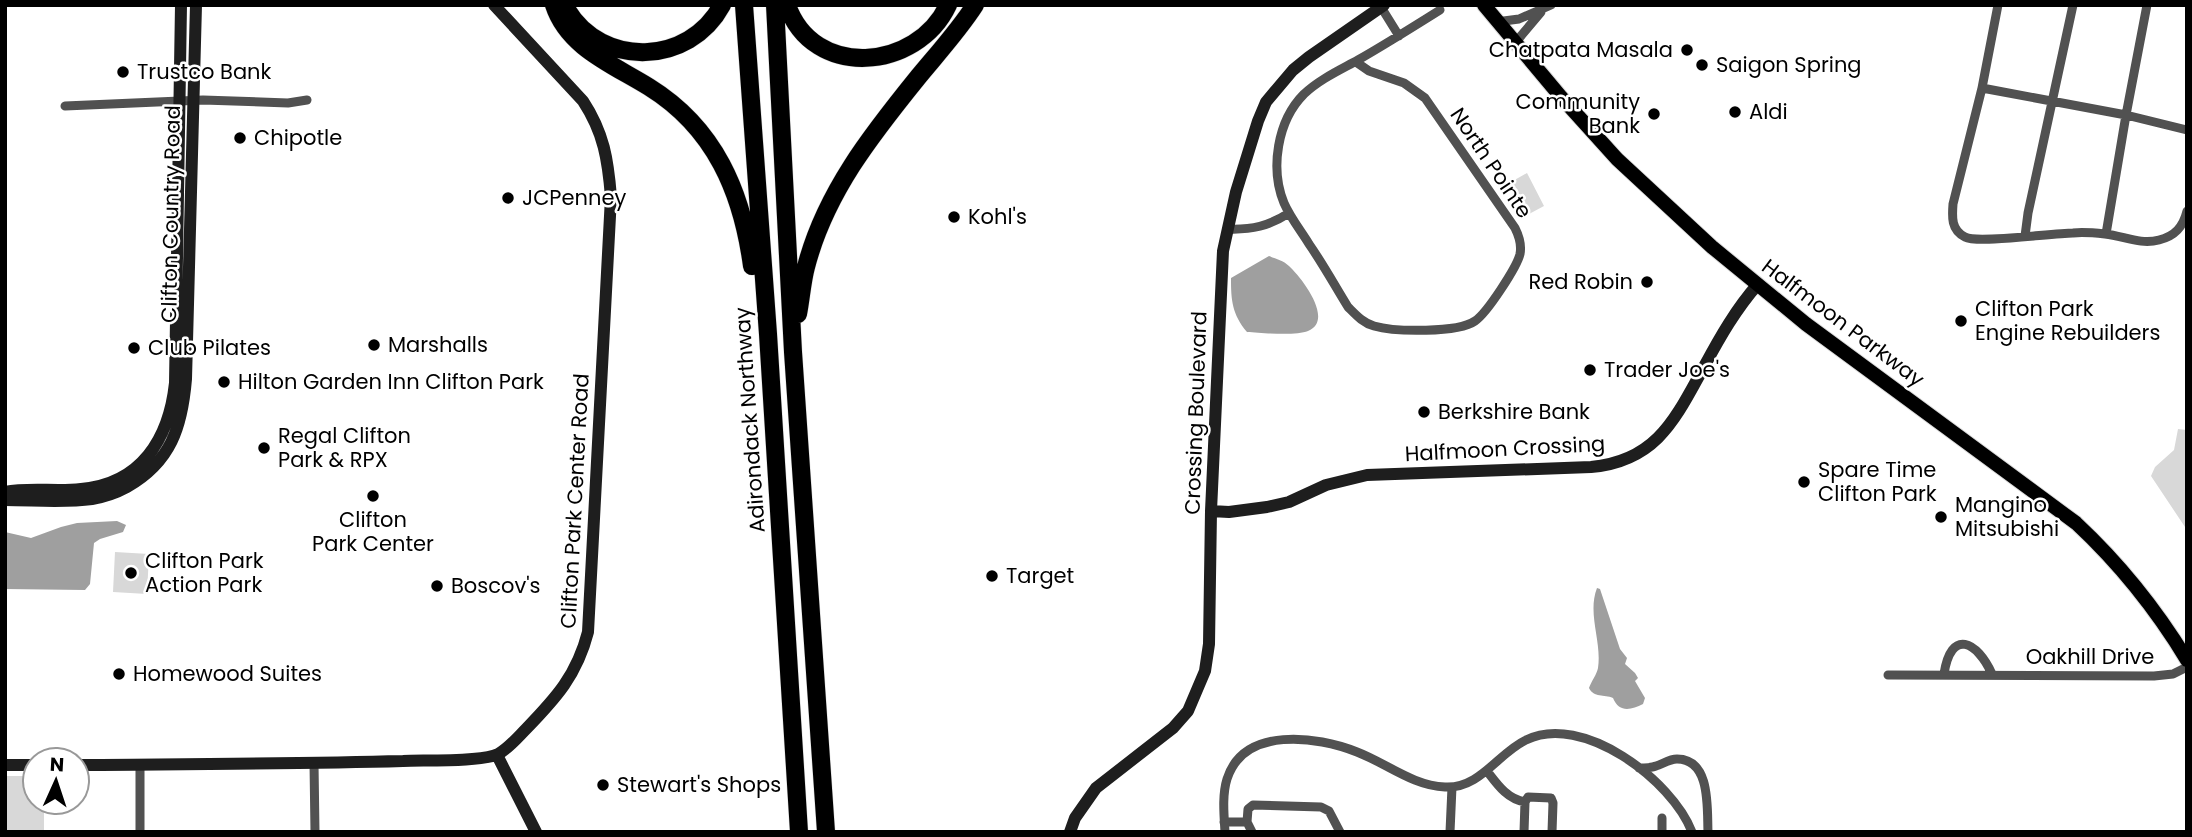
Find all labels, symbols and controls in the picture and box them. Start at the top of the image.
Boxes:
place label: Chatpata Masala [1489,35,1673,64]
marker: Chatpata Masala [1679,42,1695,58]
place label: Saigon Spring [1716,50,1862,79]
place label: Trustco Bank [137,57,272,86]
marker: Saigon Spring [1694,57,1710,73]
marker: Trustco Bank [115,64,131,80]
place label: Community Bank [1516,87,1640,140]
place label: Aldi [1749,97,1788,126]
street label: North Pointe [1444,102,1539,224]
marker: Aldi [1727,104,1743,120]
street label: Clifton Country Road [154,105,187,323]
marker: Community Bank [1646,106,1662,122]
place label: Chipotle [254,123,342,152]
marker: Chipotle [232,130,248,146]
place label: JCPenney [522,183,626,212]
marker: JCPenney [500,190,516,206]
place label: Kohl's [968,202,1027,231]
marker: Kohl's [946,209,962,225]
street label: Halfmoon Parkway [1756,252,1931,393]
place label: Red Robin [1528,267,1633,296]
marker: Red Robin [1639,274,1655,290]
place label: Clifton Park Engine Rebuilders [1975,294,2160,347]
street label: Adirondack Northway [727,306,772,534]
street label: Crossing Boulevard [1177,311,1214,515]
marker: Clifton Park Engine Rebuilders [1953,313,1969,329]
place label: Marshalls [388,330,488,359]
place label: Club Pilates [148,333,271,362]
marker: Marshalls [366,337,382,353]
marker: Club Pilates [126,340,142,356]
place label: Trader Joe's [1604,355,1730,384]
marker: Trader Joe's [1582,362,1598,378]
place label: Hilton Garden Inn Clifton Park [238,367,544,396]
street label: Clifton Park Center Road [553,373,596,629]
marker: Hilton Garden Inn Clifton Park [216,374,232,390]
place label: Berkshire Bank [1438,397,1590,426]
marker: Berkshire Bank [1416,404,1432,420]
place label: Regal Clifton Park & RPX [278,421,411,474]
street label: Halfmoon Crossing [1404,429,1606,468]
marker: Regal Clifton Park & RPX [256,440,272,456]
place label: Spare Time Clifton Park [1818,455,1937,508]
marker: Spare Time Clifton Park [1796,474,1812,490]
marker: Clifton Park Center [365,488,381,504]
place label: Mangino Mitsubishi [1955,490,2059,543]
place label: Clifton Park Center [312,505,434,558]
marker: Mangino Mitsubishi [1933,509,1949,525]
place label: Clifton Park Action Park [145,546,264,599]
place label: Target [1006,561,1074,590]
marker: Clifton Park Action Park [123,565,139,581]
marker: Target [984,568,1000,584]
place label: Boscov's [451,571,541,600]
marker: Boscov's [429,578,445,594]
street label: Oakhill Drive [2026,642,2154,671]
place label: Homewood Suites [133,659,322,688]
marker: Homewood Suites [111,666,127,682]
north arrow [21,746,91,816]
text: N [49,751,65,778]
place label: Stewart's Shops [617,770,781,799]
marker: Stewart's Shops [595,777,611,793]

